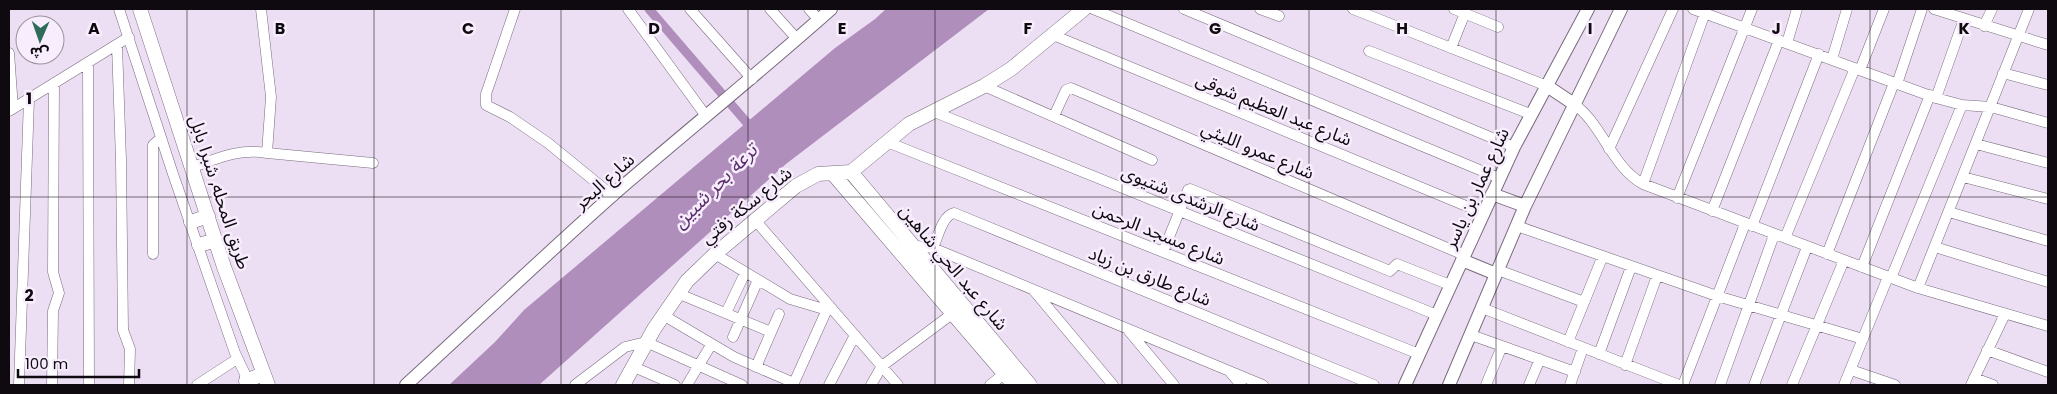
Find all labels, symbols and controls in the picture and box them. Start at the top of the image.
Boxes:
north arrow [15,15,65,65]
text: A [88,17,100,40]
text: B [275,17,285,40]
text: C [462,17,474,40]
text: D [648,17,660,40]
text: E [838,17,846,40]
text: F [1024,17,1033,40]
text: G [1209,17,1221,40]
text: H [1396,17,1408,40]
text: I [1588,17,1592,40]
text: J [1771,17,1781,40]
text: K [1958,17,1970,40]
text: ش [30,43,49,63]
street label: شارع عبد العظيم شوقى [1192,66,1356,154]
text: 1 [26,87,32,110]
street label: طريق المحله, شبرا بابل [183,112,257,272]
street label: شارع عمرو الليثي [1197,115,1318,187]
street label: شارع عمار بن ياسر [1437,124,1517,254]
water label: ترعة بحر شبين [667,136,765,234]
street label: شارع البحر [568,147,641,217]
street label: شارع الرشدى شتيوى [1117,159,1264,239]
street label: شارع سكة زفتي [695,160,798,251]
street label: شارع مسجد الرحمن [1089,195,1229,273]
street label: شارع عبد الحي شاهين [892,199,1014,337]
street label: شارع طارق بن زياد [1084,240,1215,314]
text: 2 [24,284,34,307]
scale bar [18,346,139,378]
text: 100 m [25,353,68,374]

